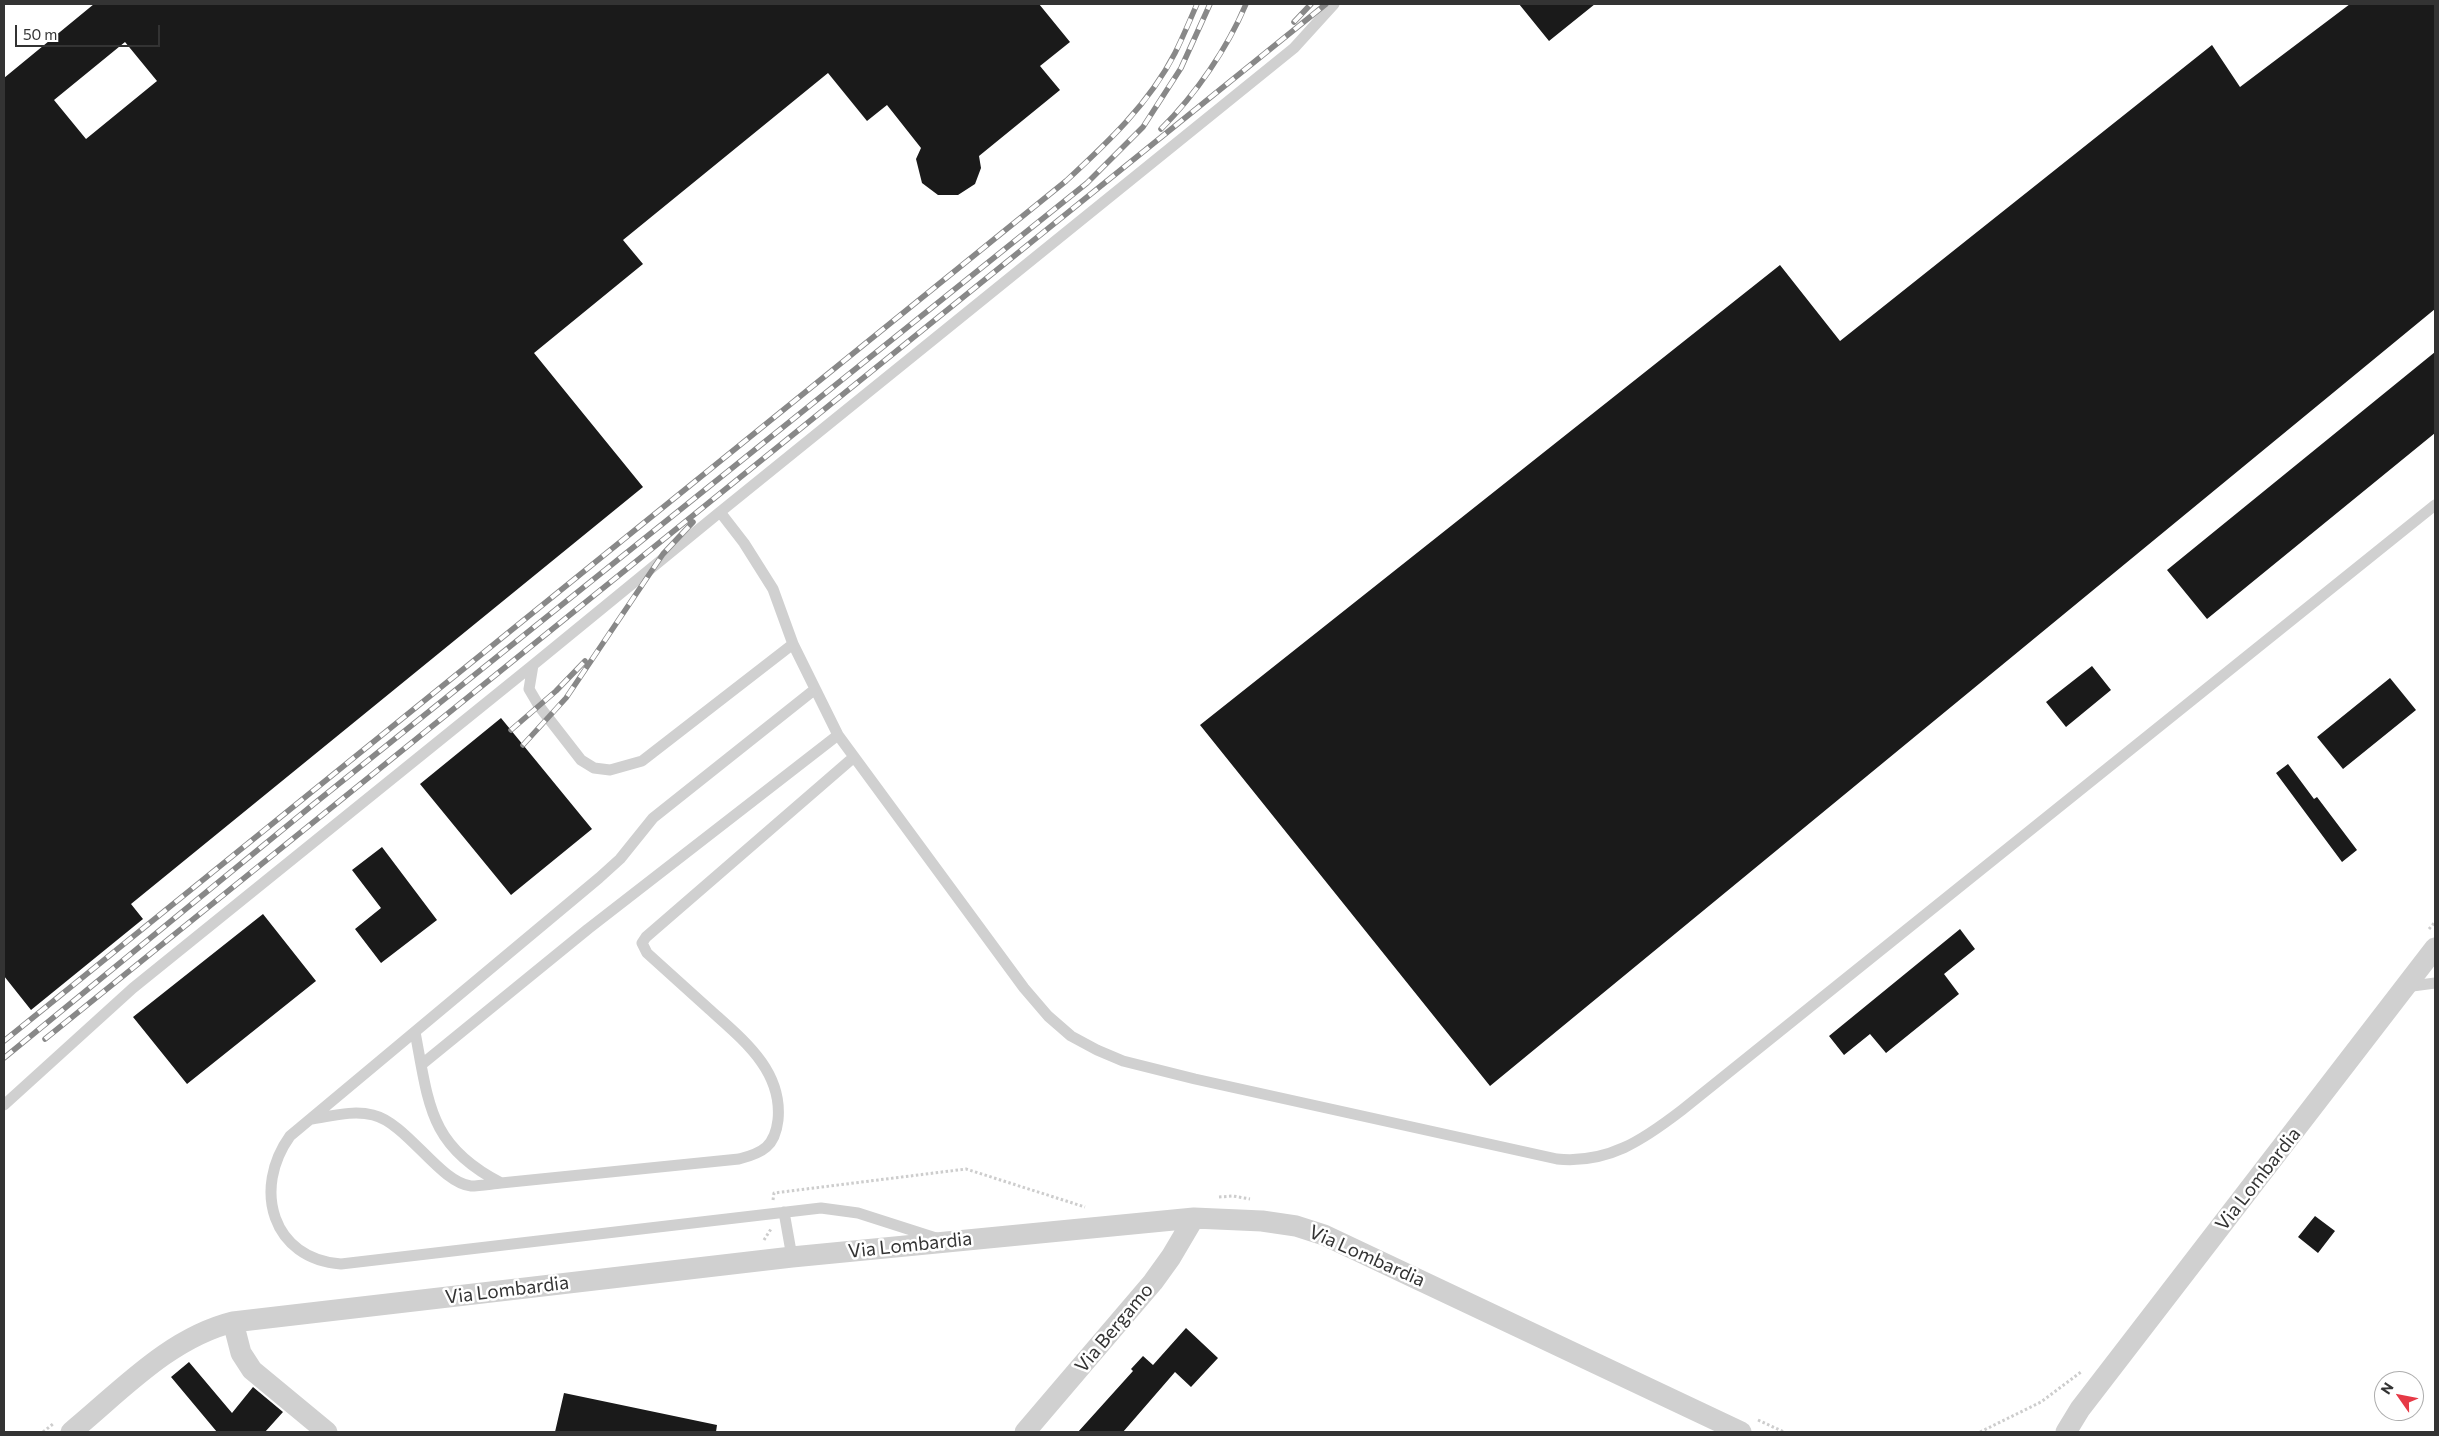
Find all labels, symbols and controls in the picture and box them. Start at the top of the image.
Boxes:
scale bar [18,15,162,47]
text: 50 m [23,25,57,43]
street label: Via Lombardia [2211,1123,2305,1235]
street label: Via Lombardia [1305,1220,1429,1292]
street label: Via Lombardia [847,1227,973,1263]
street label: Via Lombardia [444,1271,570,1309]
street label: Via Bergamo [1070,1279,1158,1377]
north arrow [2374,1371,2424,1421]
text: N [2377,1379,2397,1397]

